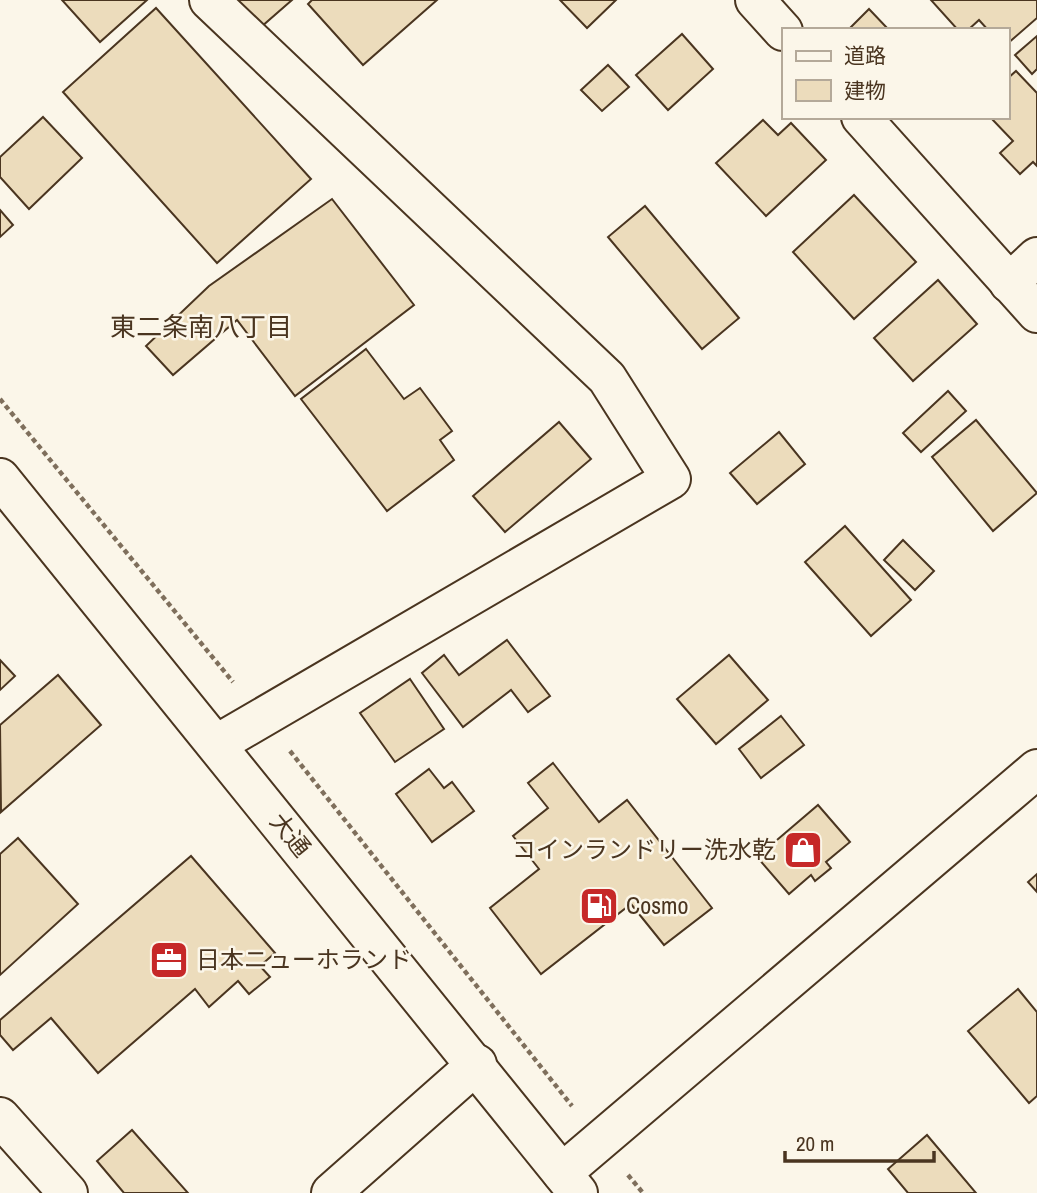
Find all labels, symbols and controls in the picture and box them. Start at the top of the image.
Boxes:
legend [782,28,1009,119]
text: 道路 [844,41,886,70]
text: 建物 [844,76,886,105]
district label: 東二条南八丁目 [110,309,292,344]
street label: 大通 [263,806,318,863]
shop icon: コインランドリー洗水乾 [782,829,824,871]
place label: コインランドリー洗水乾 [512,833,776,865]
fuel station icon: Cosmo [578,885,620,927]
place label: Cosmo [626,889,688,921]
office icon: 日本ニューホランド [148,939,190,981]
place label: 日本ニューホランド [196,943,412,975]
scale bar [785,1120,934,1164]
text: 20 m [796,1129,834,1158]

